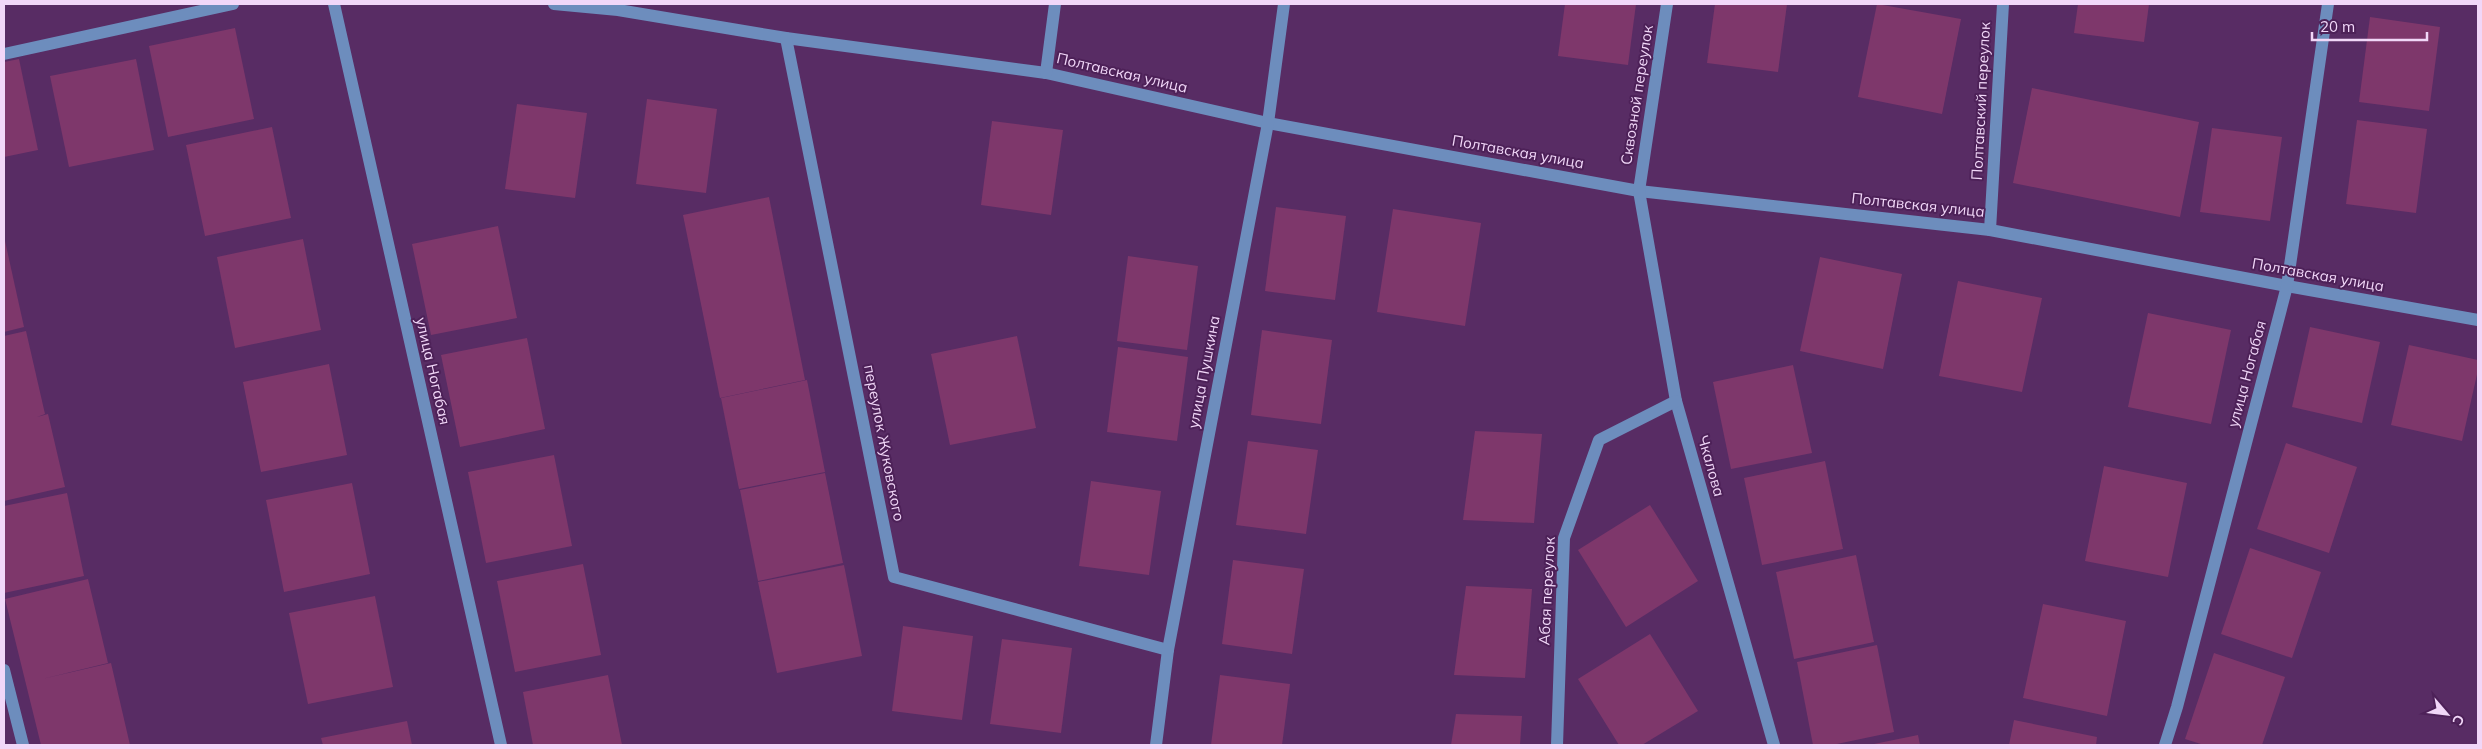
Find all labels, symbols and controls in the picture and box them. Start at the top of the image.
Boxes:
scale bar [2312,10,2427,42]
text: 20 m [2320,17,2355,36]
street label: Полтавский переулок [1967,20,1994,181]
street label: Сквозной переулок [1616,23,1657,166]
street label: Полтавская улица [1055,48,1189,97]
street label: Полтавская улица [1451,131,1586,172]
street label: Полтавская улица [1850,188,1986,221]
street label: Полтавская улица [2251,254,2386,295]
street label: улица Пушкина [1183,314,1224,430]
street label: улица Ногабая [412,315,455,427]
street label: улица Ногабая [2223,318,2270,429]
street label: переулок Жуковского [860,363,909,523]
street label: Чкалова [1694,433,1729,499]
street label: Абая переулок [1534,535,1559,646]
north arrow [2422,689,2472,739]
text: С [2448,712,2469,729]

